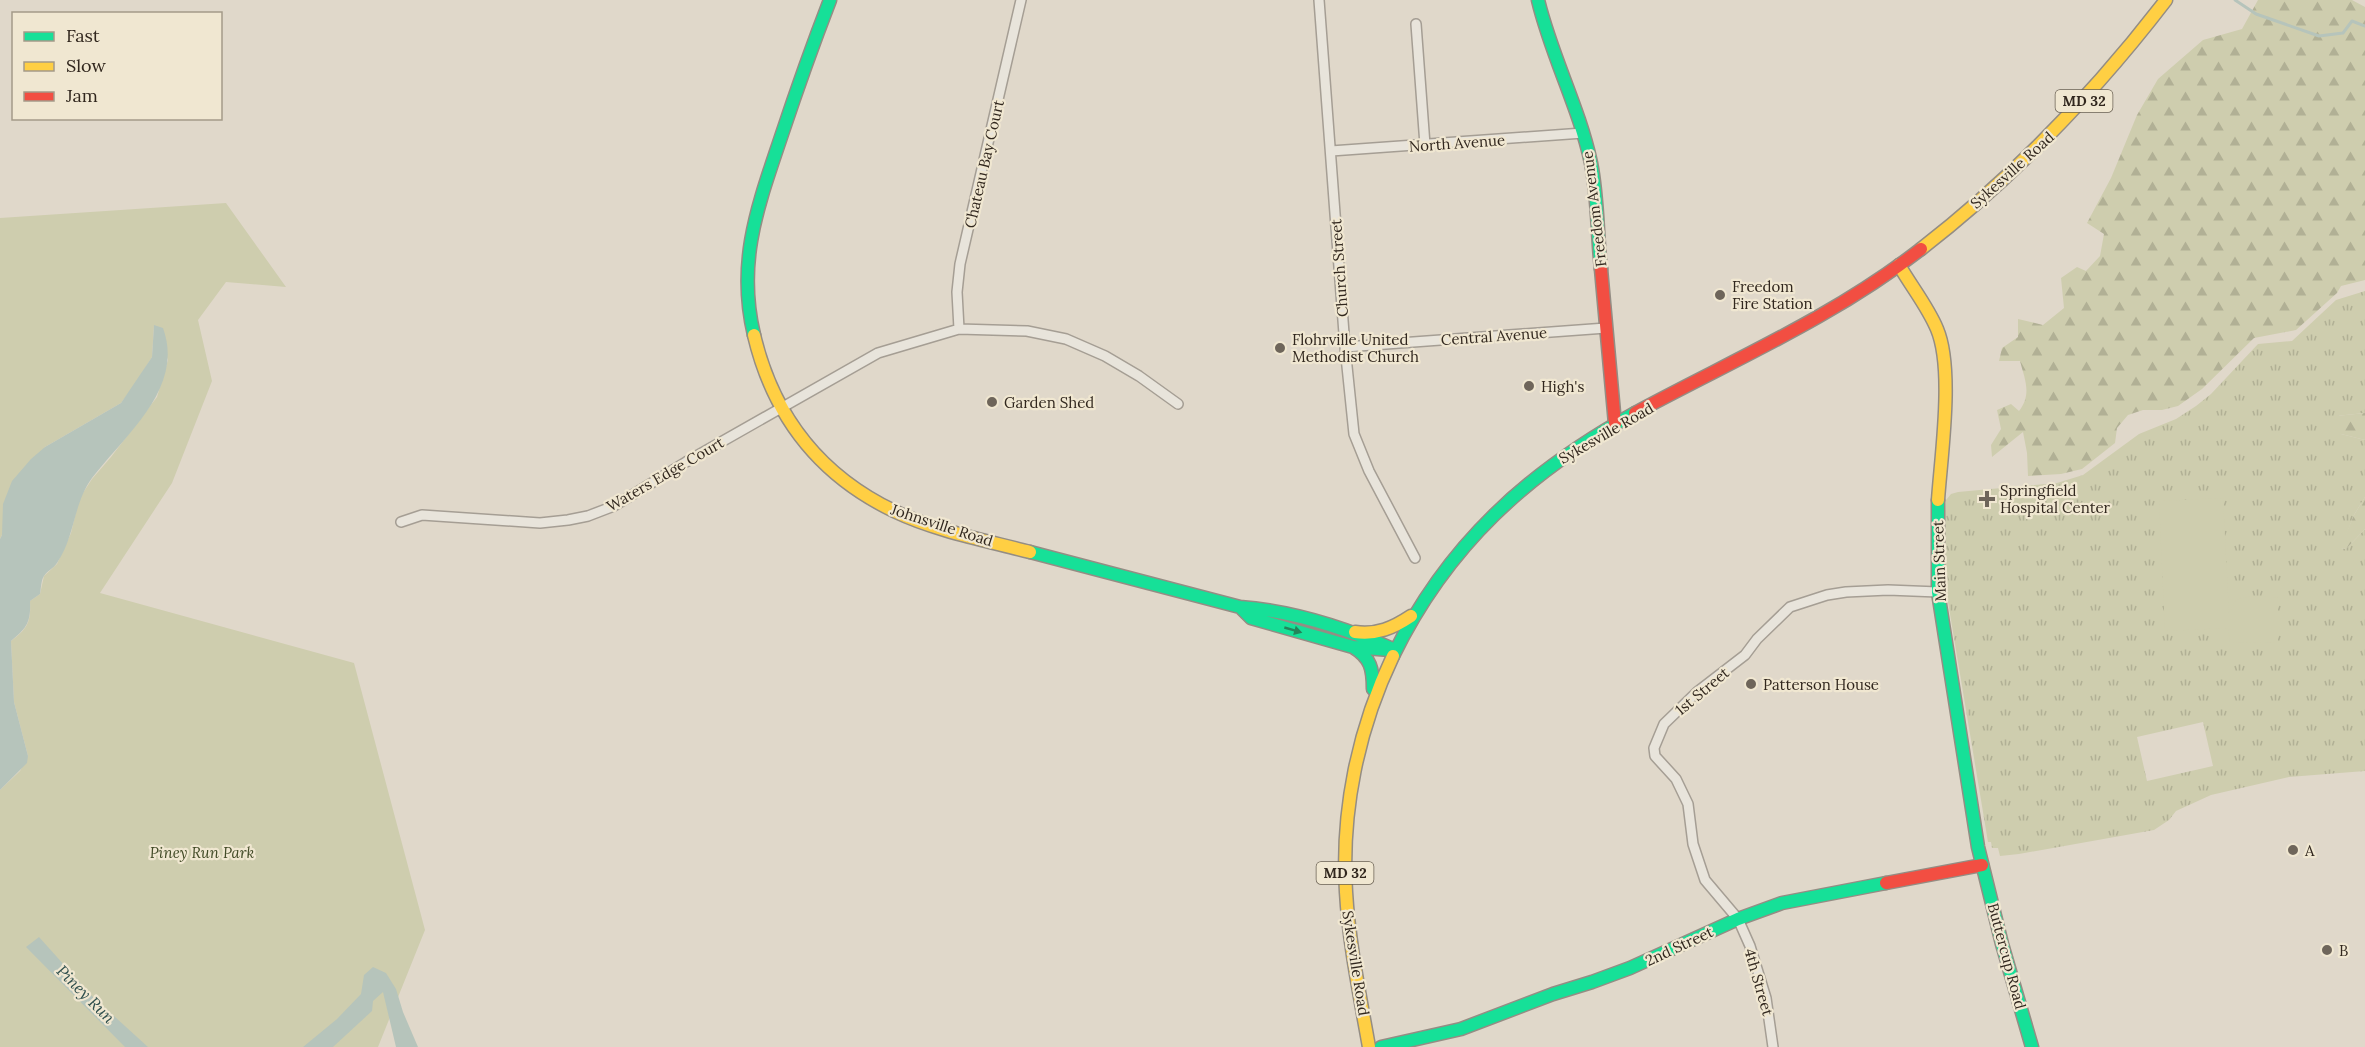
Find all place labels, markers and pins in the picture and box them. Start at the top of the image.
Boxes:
place label: Freedom Fire Station [1732,277,1813,313]
marker: Freedom Fire Station [1713,288,1727,302]
place label: Flohrville United Methodist Church [1292,330,1419,366]
marker: Flohrville United Methodist Church [1273,341,1287,355]
place label: High's [1541,377,1584,396]
marker: High's [1522,379,1536,393]
place label: Garden Shed [1004,393,1094,412]
marker: Garden Shed [985,395,999,409]
place label: Springfield Hospital Center [2000,481,2111,517]
marker: Springfield Hospital Center [1978,490,1996,508]
place label: Patterson House [1763,675,1879,694]
marker: Patterson House [1744,677,1758,691]
place label: A [2304,841,2315,860]
marker: A [2286,843,2300,857]
place label: B [2339,941,2348,960]
marker: B [2320,943,2334,957]

